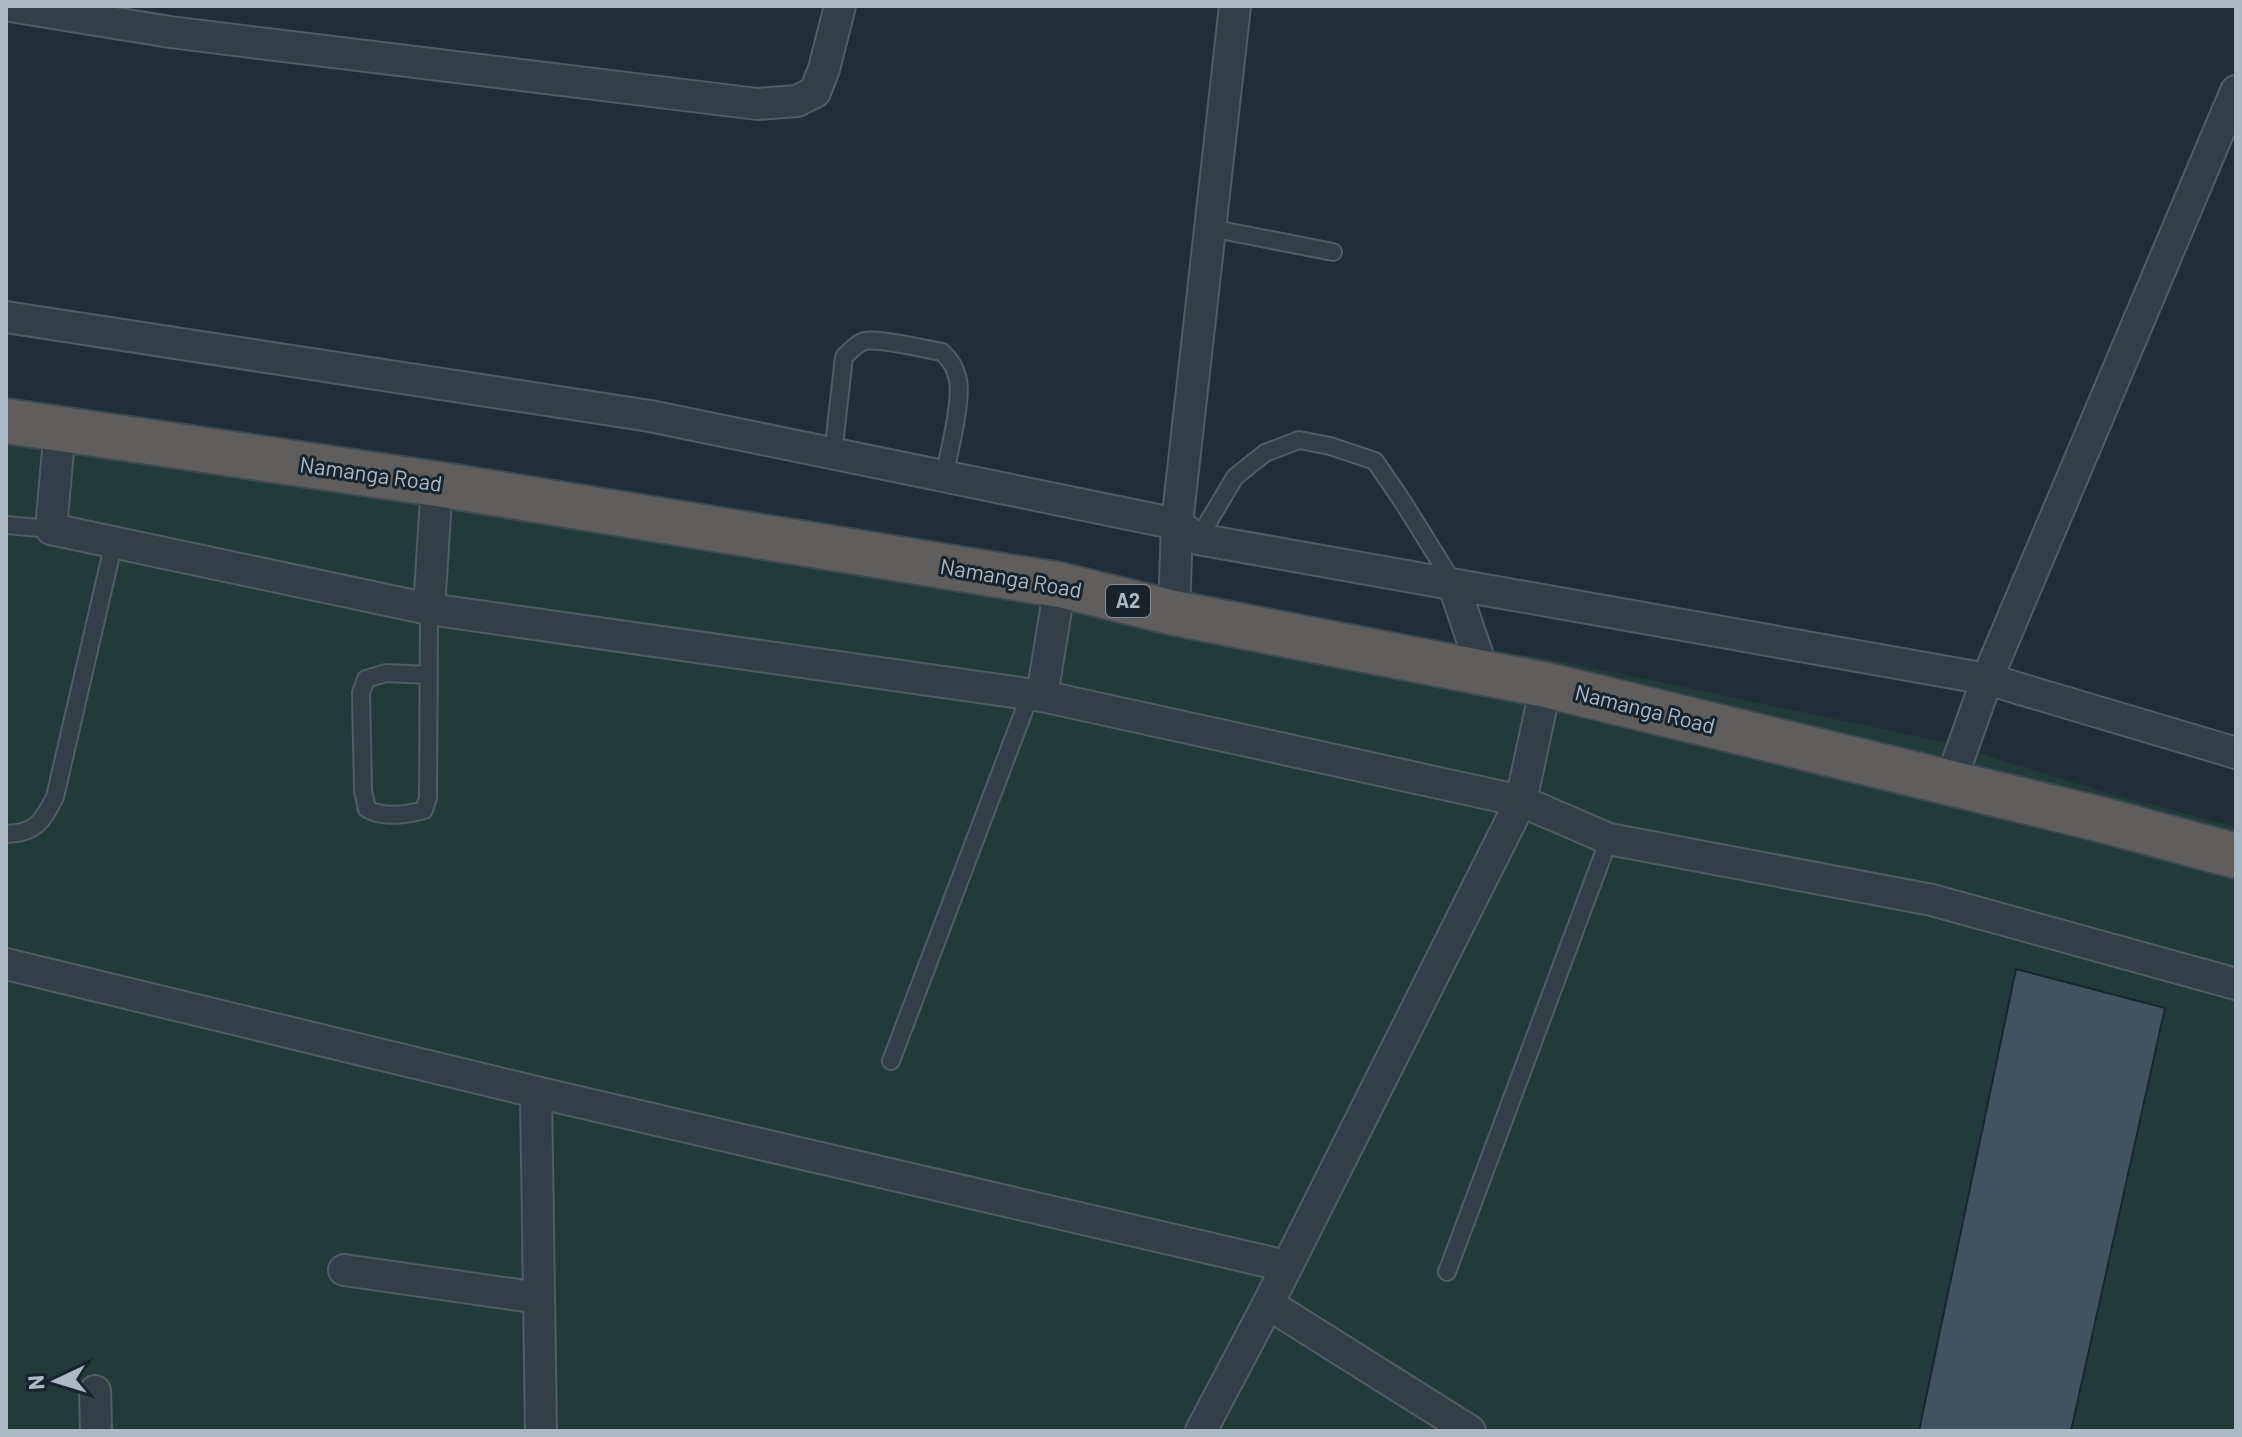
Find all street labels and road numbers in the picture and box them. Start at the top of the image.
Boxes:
street label: Namanga Road [298,450,444,496]
street label: Namanga Road [938,552,1084,602]
road number: A2 [1106,585,1150,617]
street label: Namanga Road [1572,678,1718,738]

